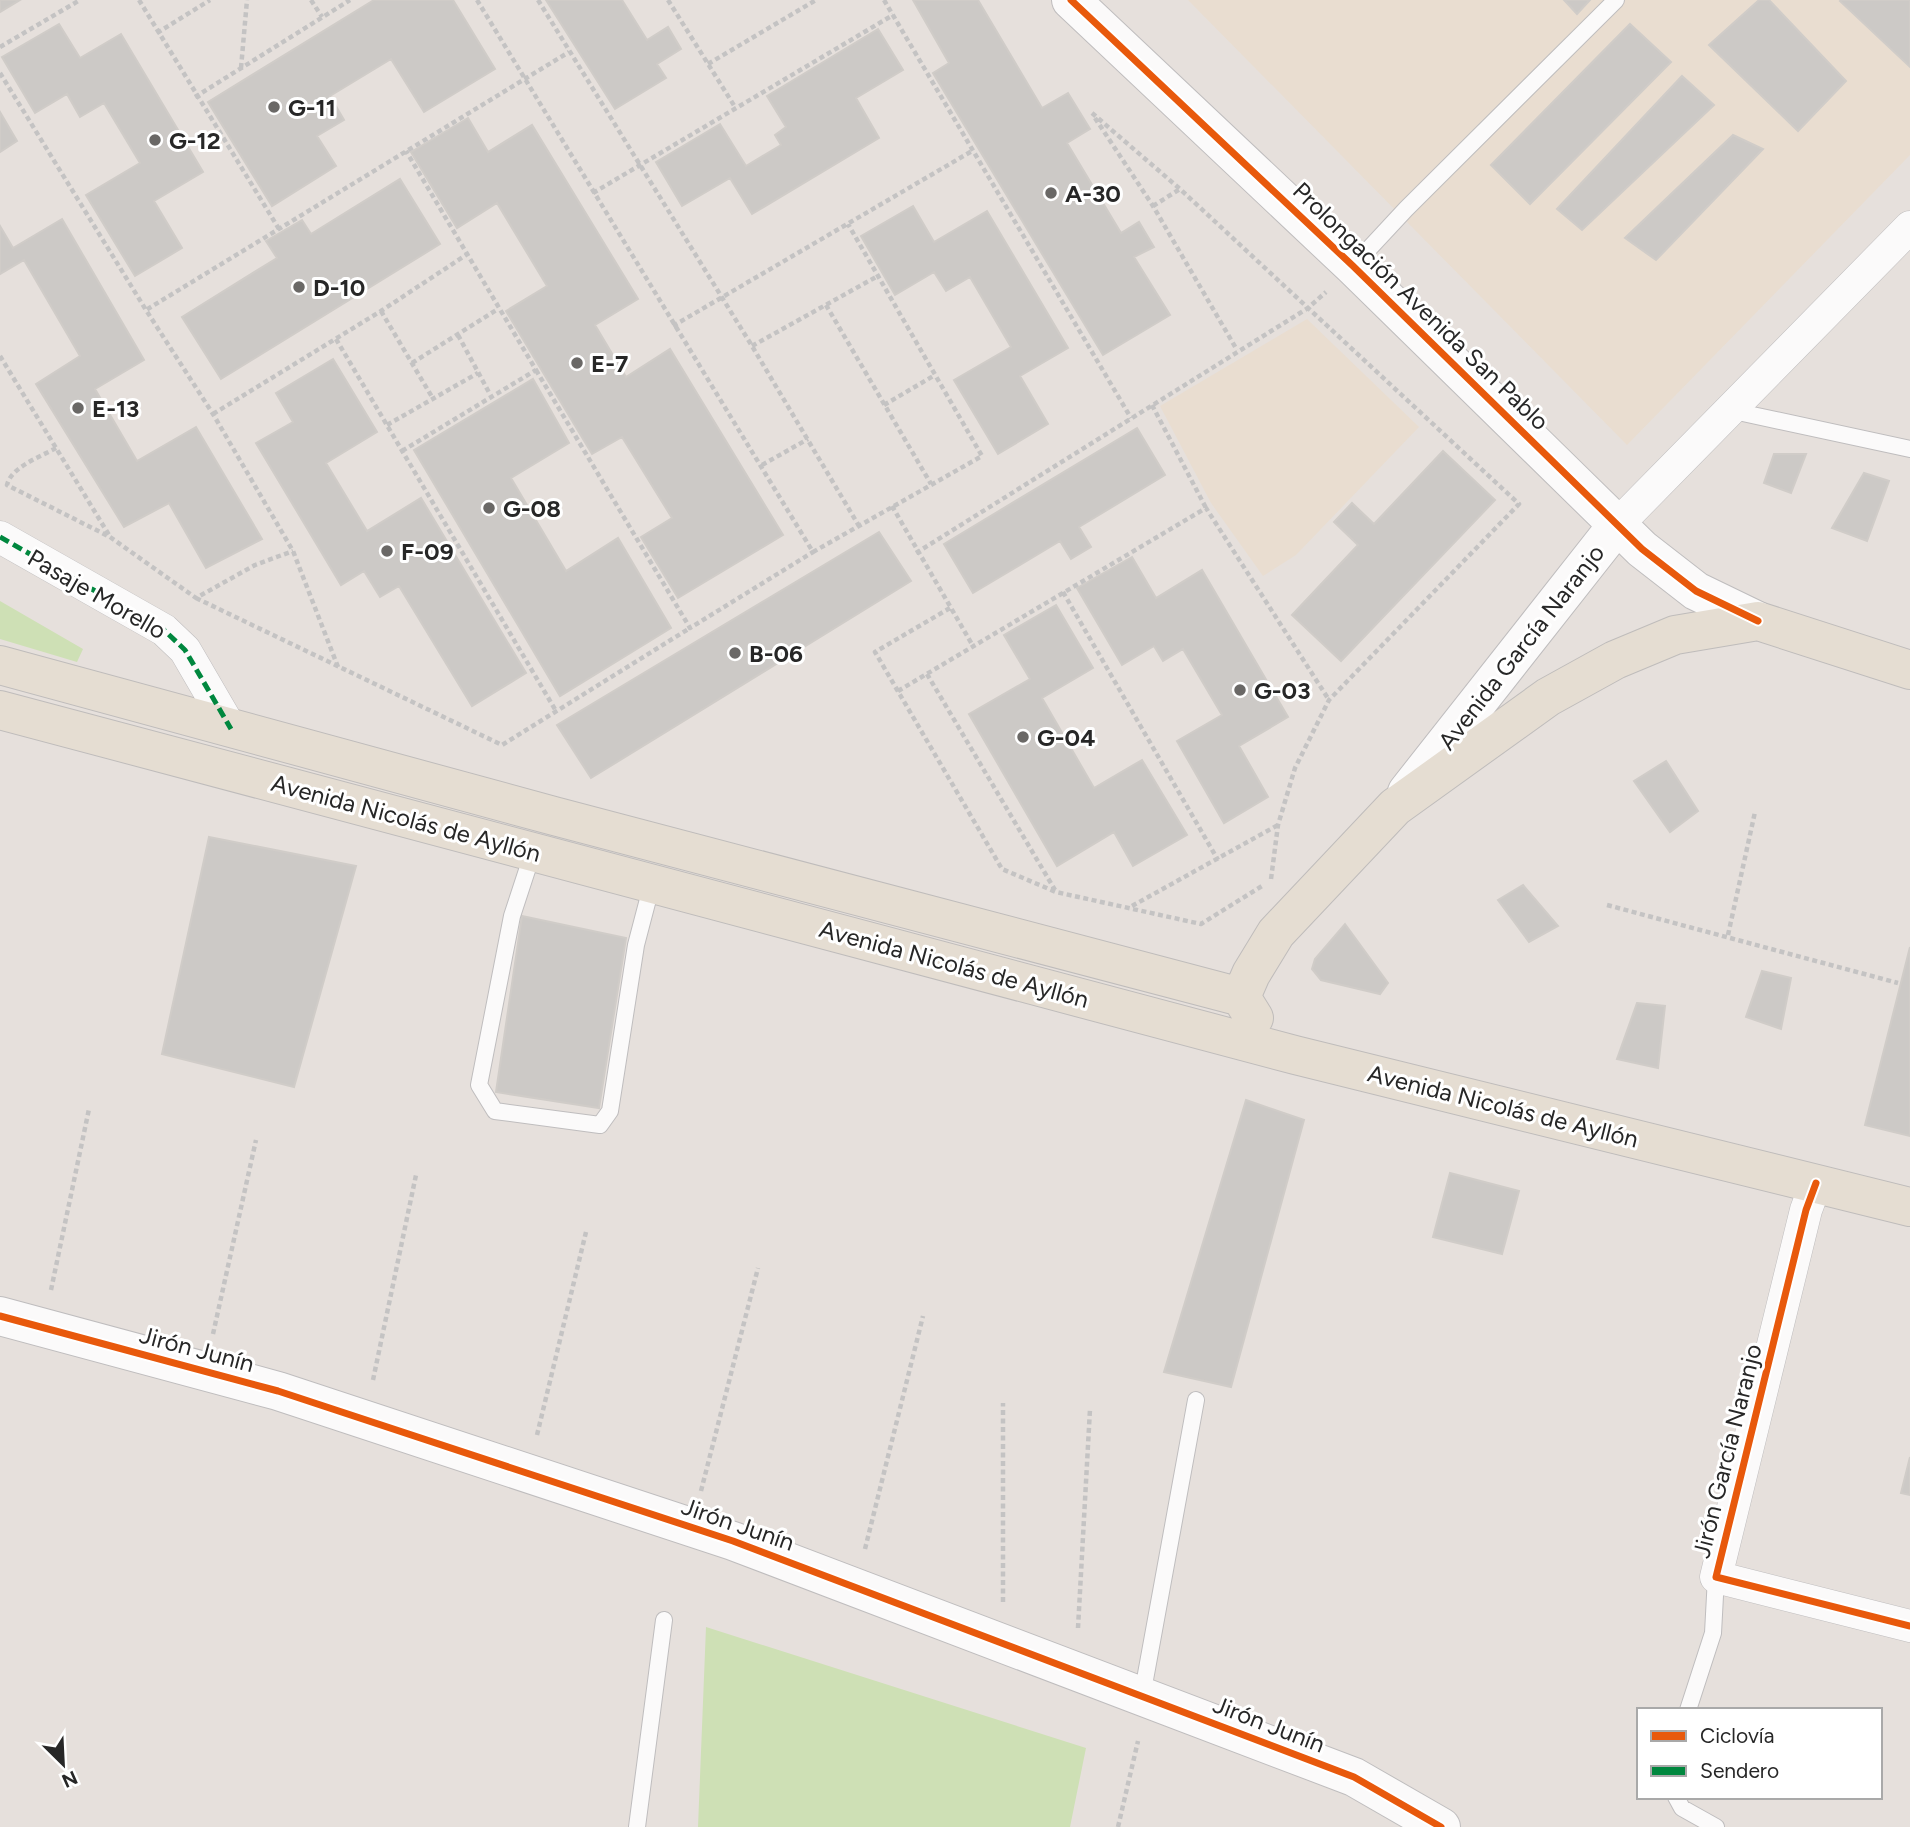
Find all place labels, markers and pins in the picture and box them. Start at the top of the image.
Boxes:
place label: G-11 [288,93,336,122]
marker: G-11 [266,99,282,115]
place label: G-12 [169,126,221,155]
marker: G-12 [147,132,163,148]
place label: A-30 [1065,179,1121,208]
marker: A-30 [1043,185,1059,201]
place label: D-10 [313,273,365,302]
marker: D-10 [291,279,307,295]
place label: E-7 [591,349,628,378]
marker: E-7 [569,355,585,371]
place label: E-13 [92,394,139,423]
marker: E-13 [70,400,86,416]
place label: G-08 [503,494,561,523]
marker: G-08 [481,500,497,516]
place label: F-09 [401,537,454,566]
marker: F-09 [379,543,395,559]
place label: B-06 [749,639,803,668]
marker: B-06 [727,645,743,661]
place label: G-03 [1254,676,1311,705]
marker: G-03 [1232,682,1248,698]
place label: G-04 [1037,723,1095,752]
marker: G-04 [1015,729,1031,745]

